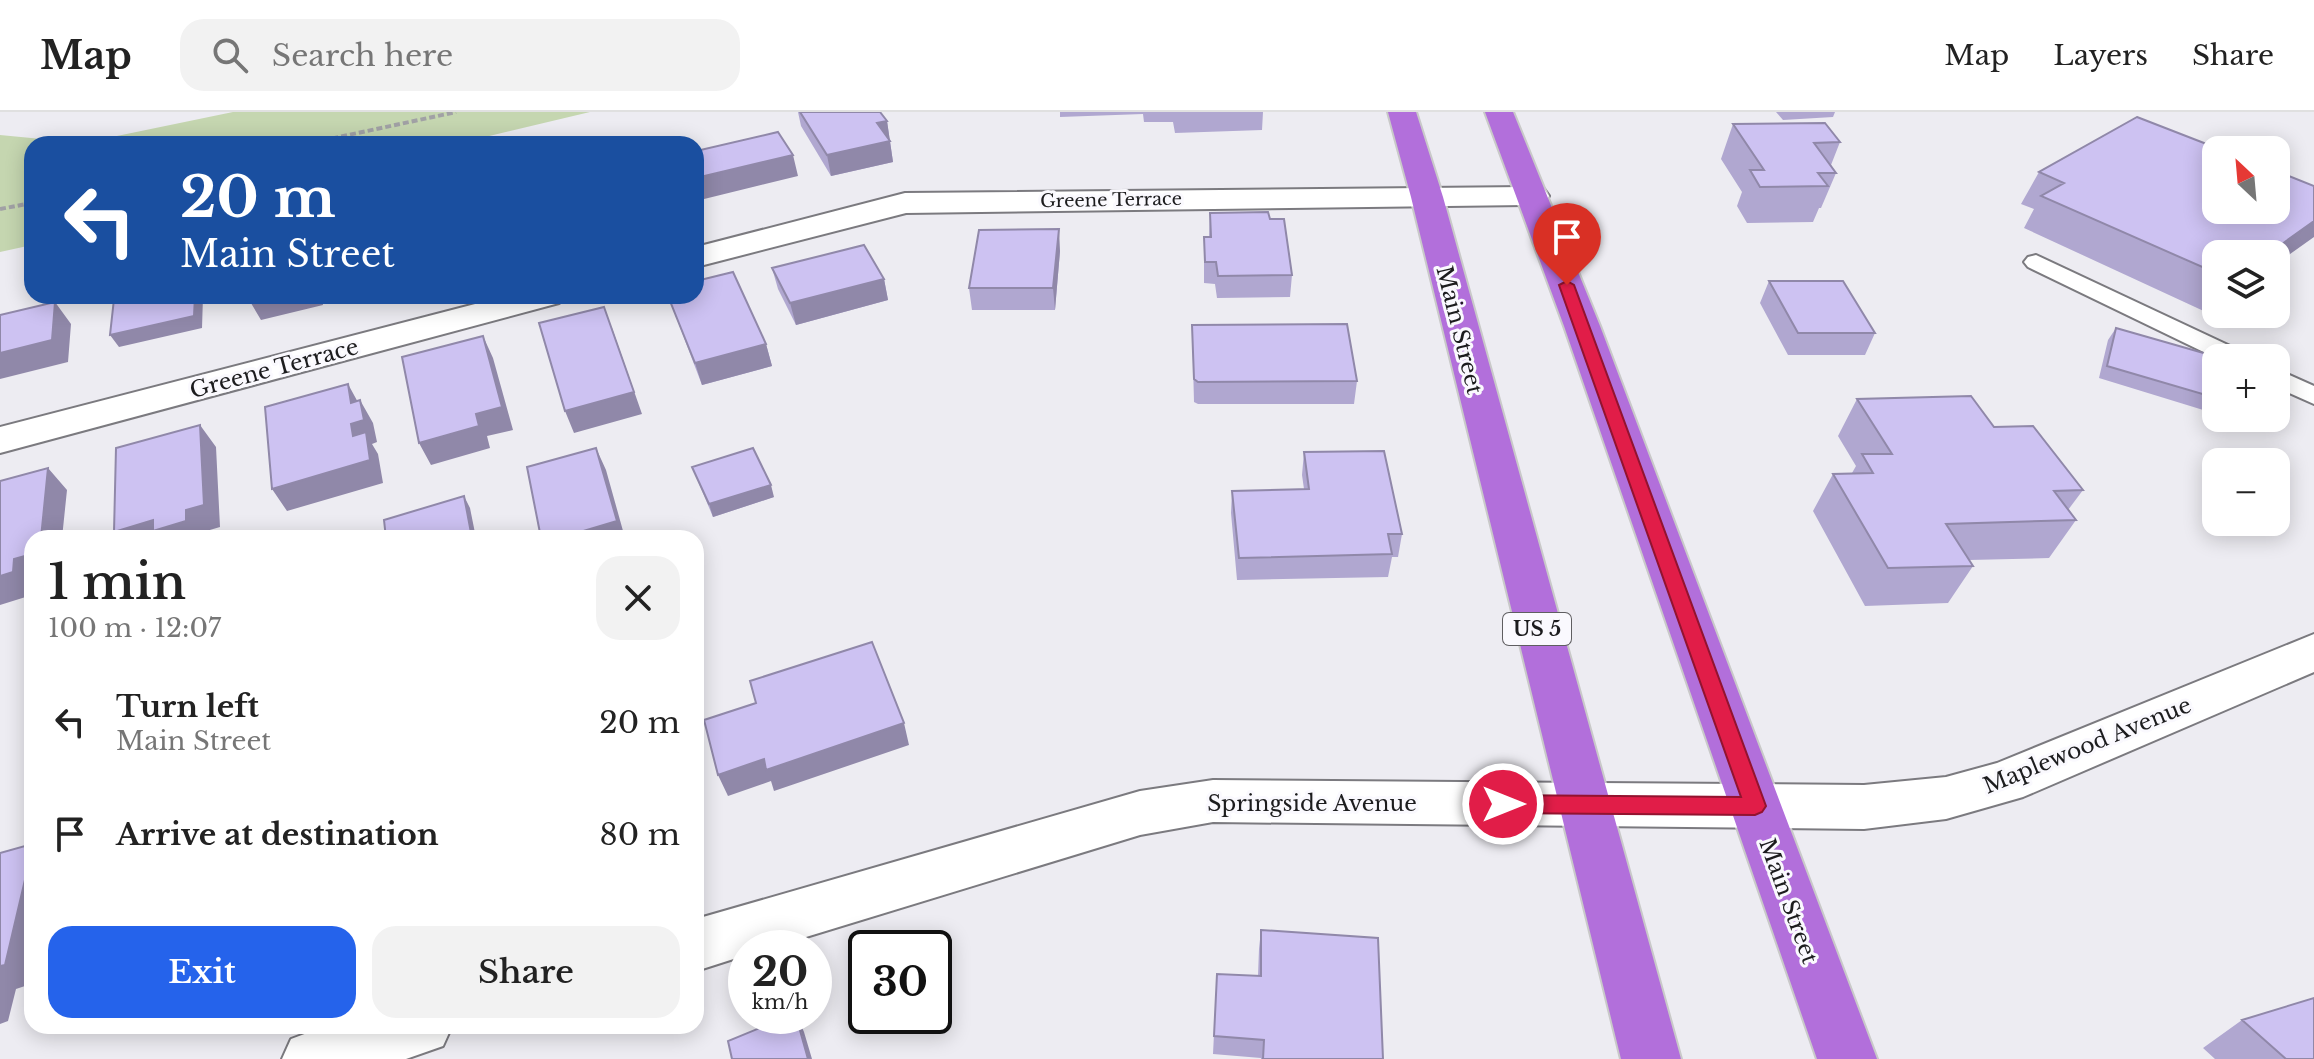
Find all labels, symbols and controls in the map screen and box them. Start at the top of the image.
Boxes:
search box [180,19,740,91]
text: Map [40,32,132,79]
icon: search [208,33,252,77]
text: Search here [272,37,453,74]
text: Map [1944,38,2009,73]
text: Layers [2053,38,2148,73]
text: Share [2192,38,2274,73]
north arrow [2202,136,2290,224]
map controls [2202,136,2290,536]
text: 20 m [180,163,336,232]
icon: left [48,168,152,272]
street label: Greene Terrace [1040,188,1182,212]
pin [1533,203,1601,285]
icon: arrive [1545,215,1589,259]
text: Main Street [180,232,395,277]
button: layers [2202,240,2290,328]
street label: Main Street [1431,263,1489,398]
street label: Greene Terrace [187,333,361,404]
button: + [2202,344,2290,432]
button: − [2202,448,2290,536]
text: 1 min [48,552,186,612]
button: close [596,556,680,640]
text: 100 m · 12:07 [48,612,221,644]
road number: US 5 [1503,613,1571,645]
text: Turn left [116,688,259,725]
street label: Maplewood Avenue [1979,691,2195,800]
icon: left [48,700,92,744]
text: 20 m [599,704,680,741]
text: Main Street [116,725,271,757]
position arrow [1461,762,1545,846]
street label: Springside Avenue [1207,790,1417,817]
icon: arrive [48,812,92,856]
text: Arrive at destination [116,816,439,853]
text: 80 m [600,816,680,853]
street label: Main Street [1753,835,1824,968]
button: Exit [48,926,356,1018]
button: Share [372,926,680,1018]
speed limit sign: 30 [848,930,952,1034]
text: 20 [752,947,808,997]
text: km/h [752,990,808,1014]

